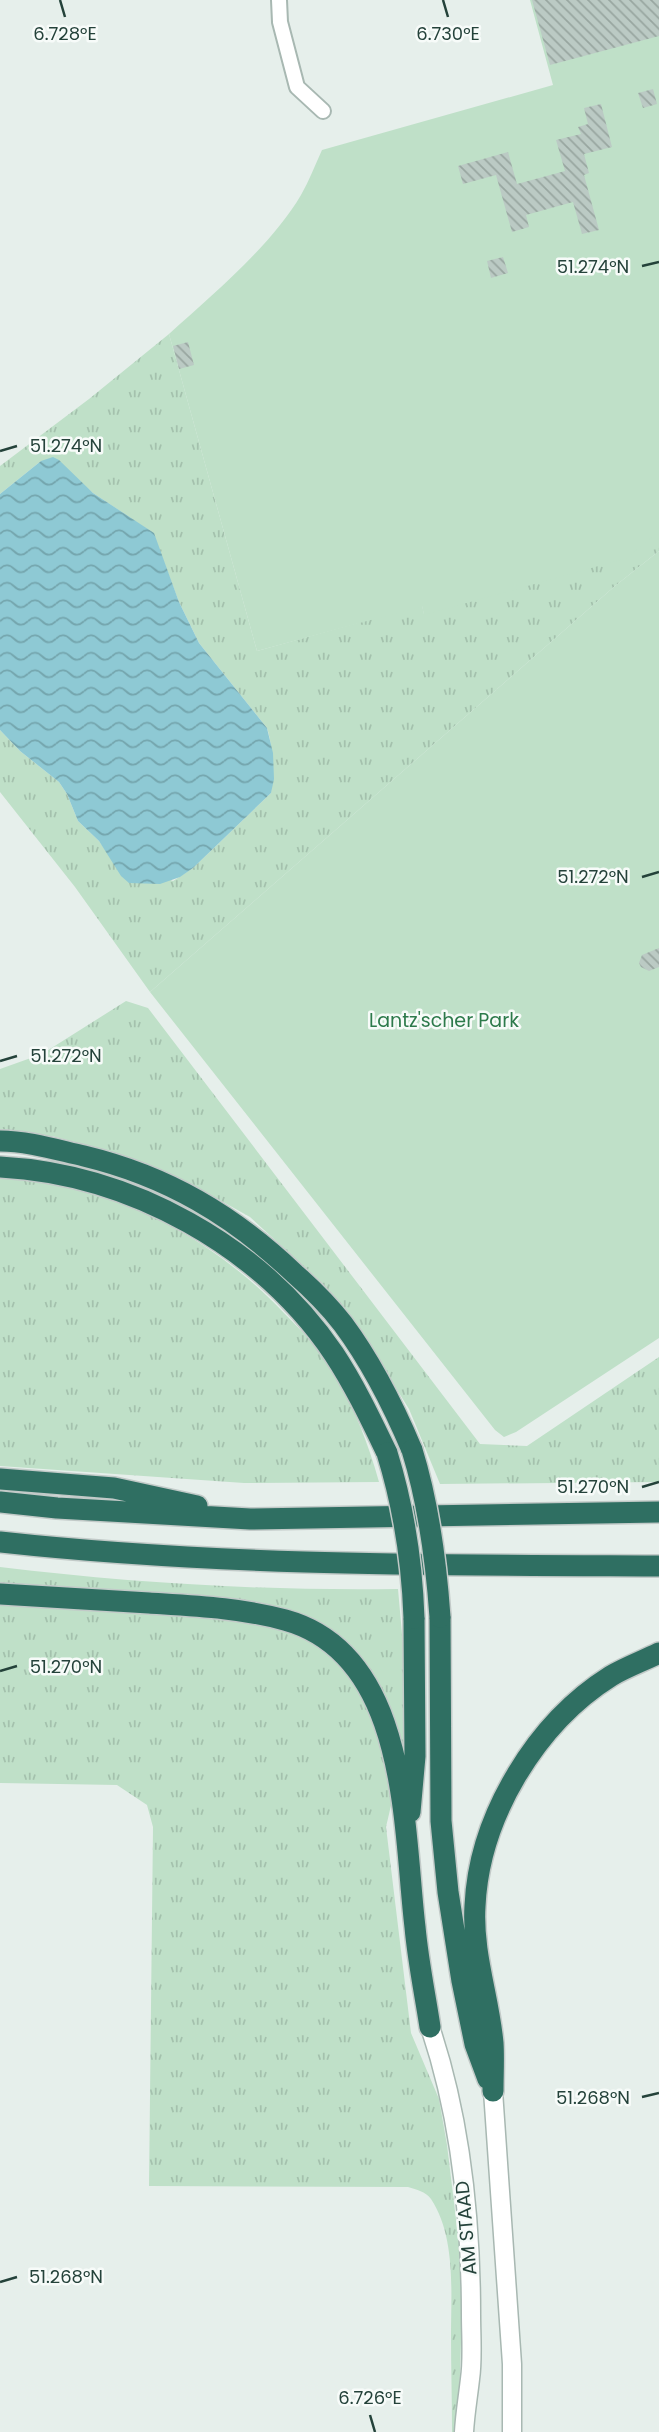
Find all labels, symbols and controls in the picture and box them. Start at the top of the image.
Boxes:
text: 6.728°E [33,21,97,46]
text: 6.730°E [416,21,480,46]
text: 51.274°N [557,254,629,279]
text: 51.274°N [30,433,102,458]
text: 51.272°N [557,864,629,889]
park label: Lantz'scher Park [369,1007,519,1034]
text: 51.272°N [30,1043,102,1068]
text: 51.270°N [557,1474,629,1499]
text: 51.270°N [30,1654,102,1679]
text: 51.268°N [556,2085,630,2110]
street label: AM STAAD [448,2180,484,2276]
text: 51.268°N [29,2264,103,2289]
text: 6.726°E [338,2385,402,2410]

